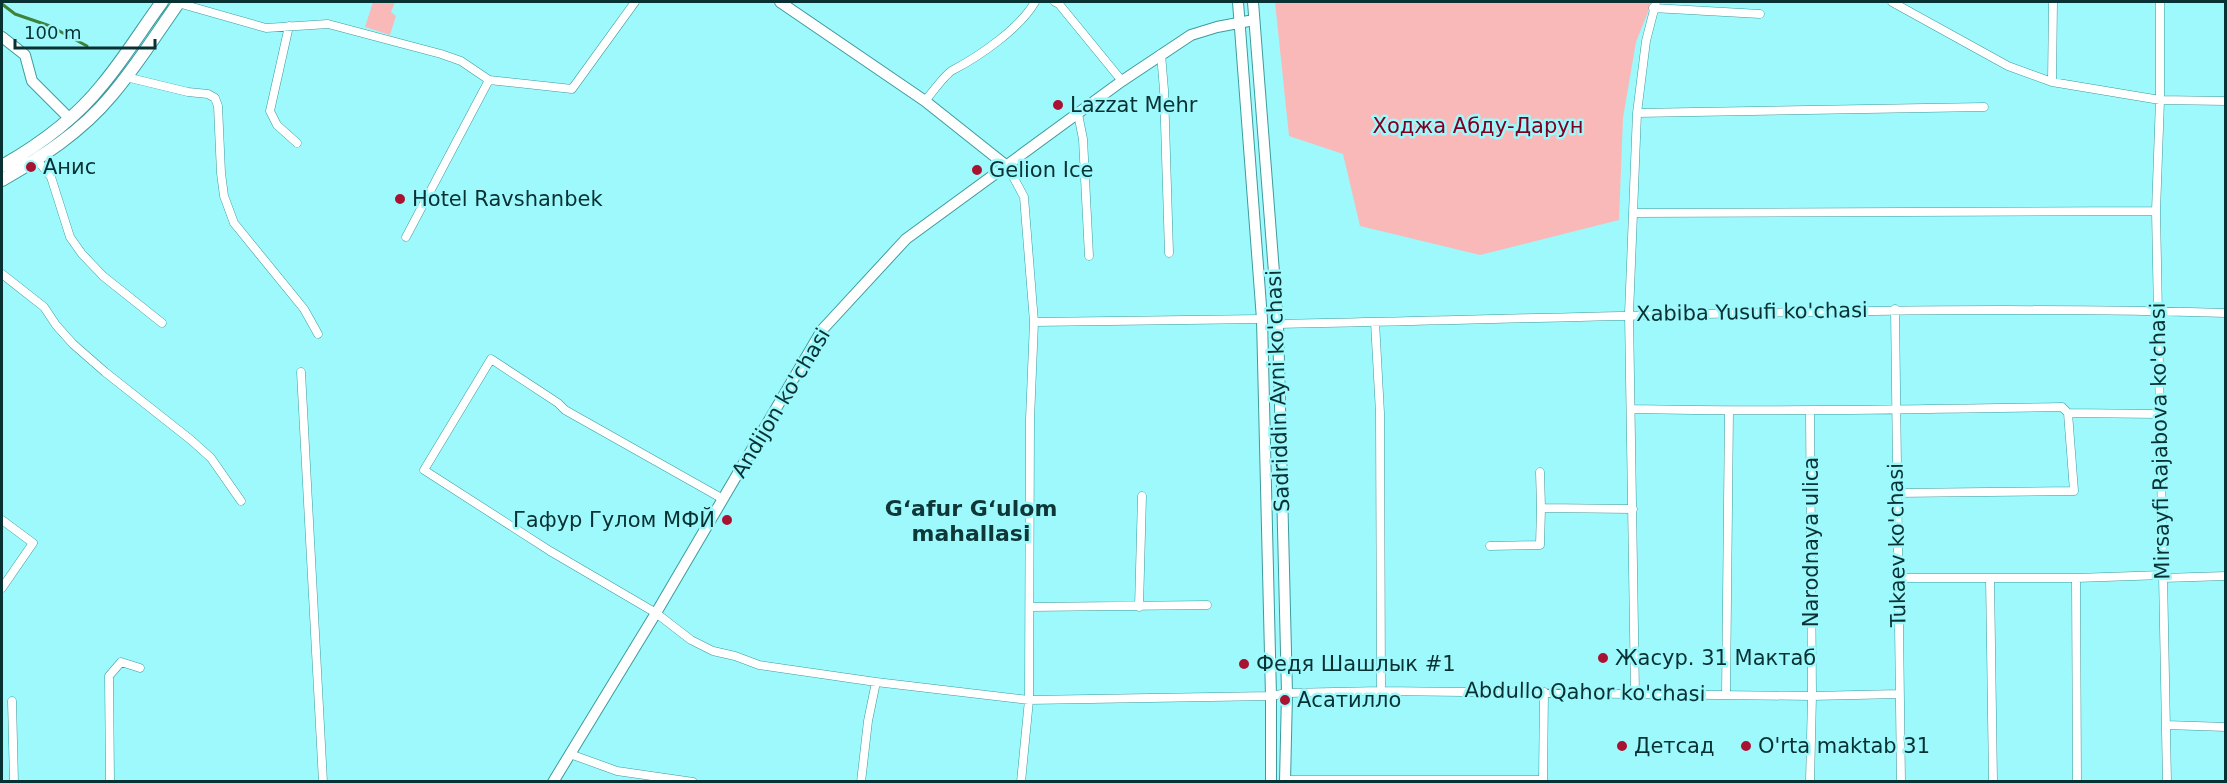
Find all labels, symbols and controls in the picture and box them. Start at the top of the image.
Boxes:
scale bar [15,12,154,50]
text: 100 m [24,22,82,43]
place label: Lazzat Mehr [1070,93,1198,117]
marker: Lazzat Mehr [1051,98,1065,112]
park label: Ходжа Абду-Дарун [1373,114,1583,138]
place label: Анис [43,155,96,179]
place label: Gelion Ice [989,158,1093,182]
marker: Анис [24,160,38,174]
marker: Gelion Ice [970,163,984,177]
place label: Hotel Ravshanbek [412,187,603,211]
marker: Hotel Ravshanbek [393,192,407,206]
street label: Sadriddin Ayni ko'chasi [1262,270,1294,512]
street label: Xabiba Yusufi ko'chasi [1636,298,1868,326]
street label: Mirsayfi Rajabova ko'chasi [2146,302,2174,580]
street label: Andijon ko'chasi [727,324,835,482]
street label: Narodnaya ulica [1799,457,1823,627]
street label: Tukaev ko'chasi [1884,463,1910,628]
district label: Gʻafur Gʻulom mahallasi [885,496,1057,546]
place label: Гафур Гулом МФЙ [513,507,715,532]
marker: Гафур Гулом МФЙ [720,513,734,527]
place label: Жасур. 31 Мактаб [1615,646,1816,670]
marker: Жасур. 31 Мактаб [1596,651,1610,665]
place label: Федя Шашлык #1 [1256,652,1456,676]
marker: Федя Шашлык #1 [1237,657,1251,671]
street label: Abdullo Qahor ko'chasi [1464,678,1706,706]
place label: Асатилло [1297,688,1401,712]
marker: Асатилло [1278,693,1292,707]
place label: Детсад [1634,734,1715,758]
place label: O'rta maktab 31 [1758,734,1930,758]
marker: Детсад [1615,739,1629,753]
marker: O'rta maktab 31 [1739,739,1753,753]

